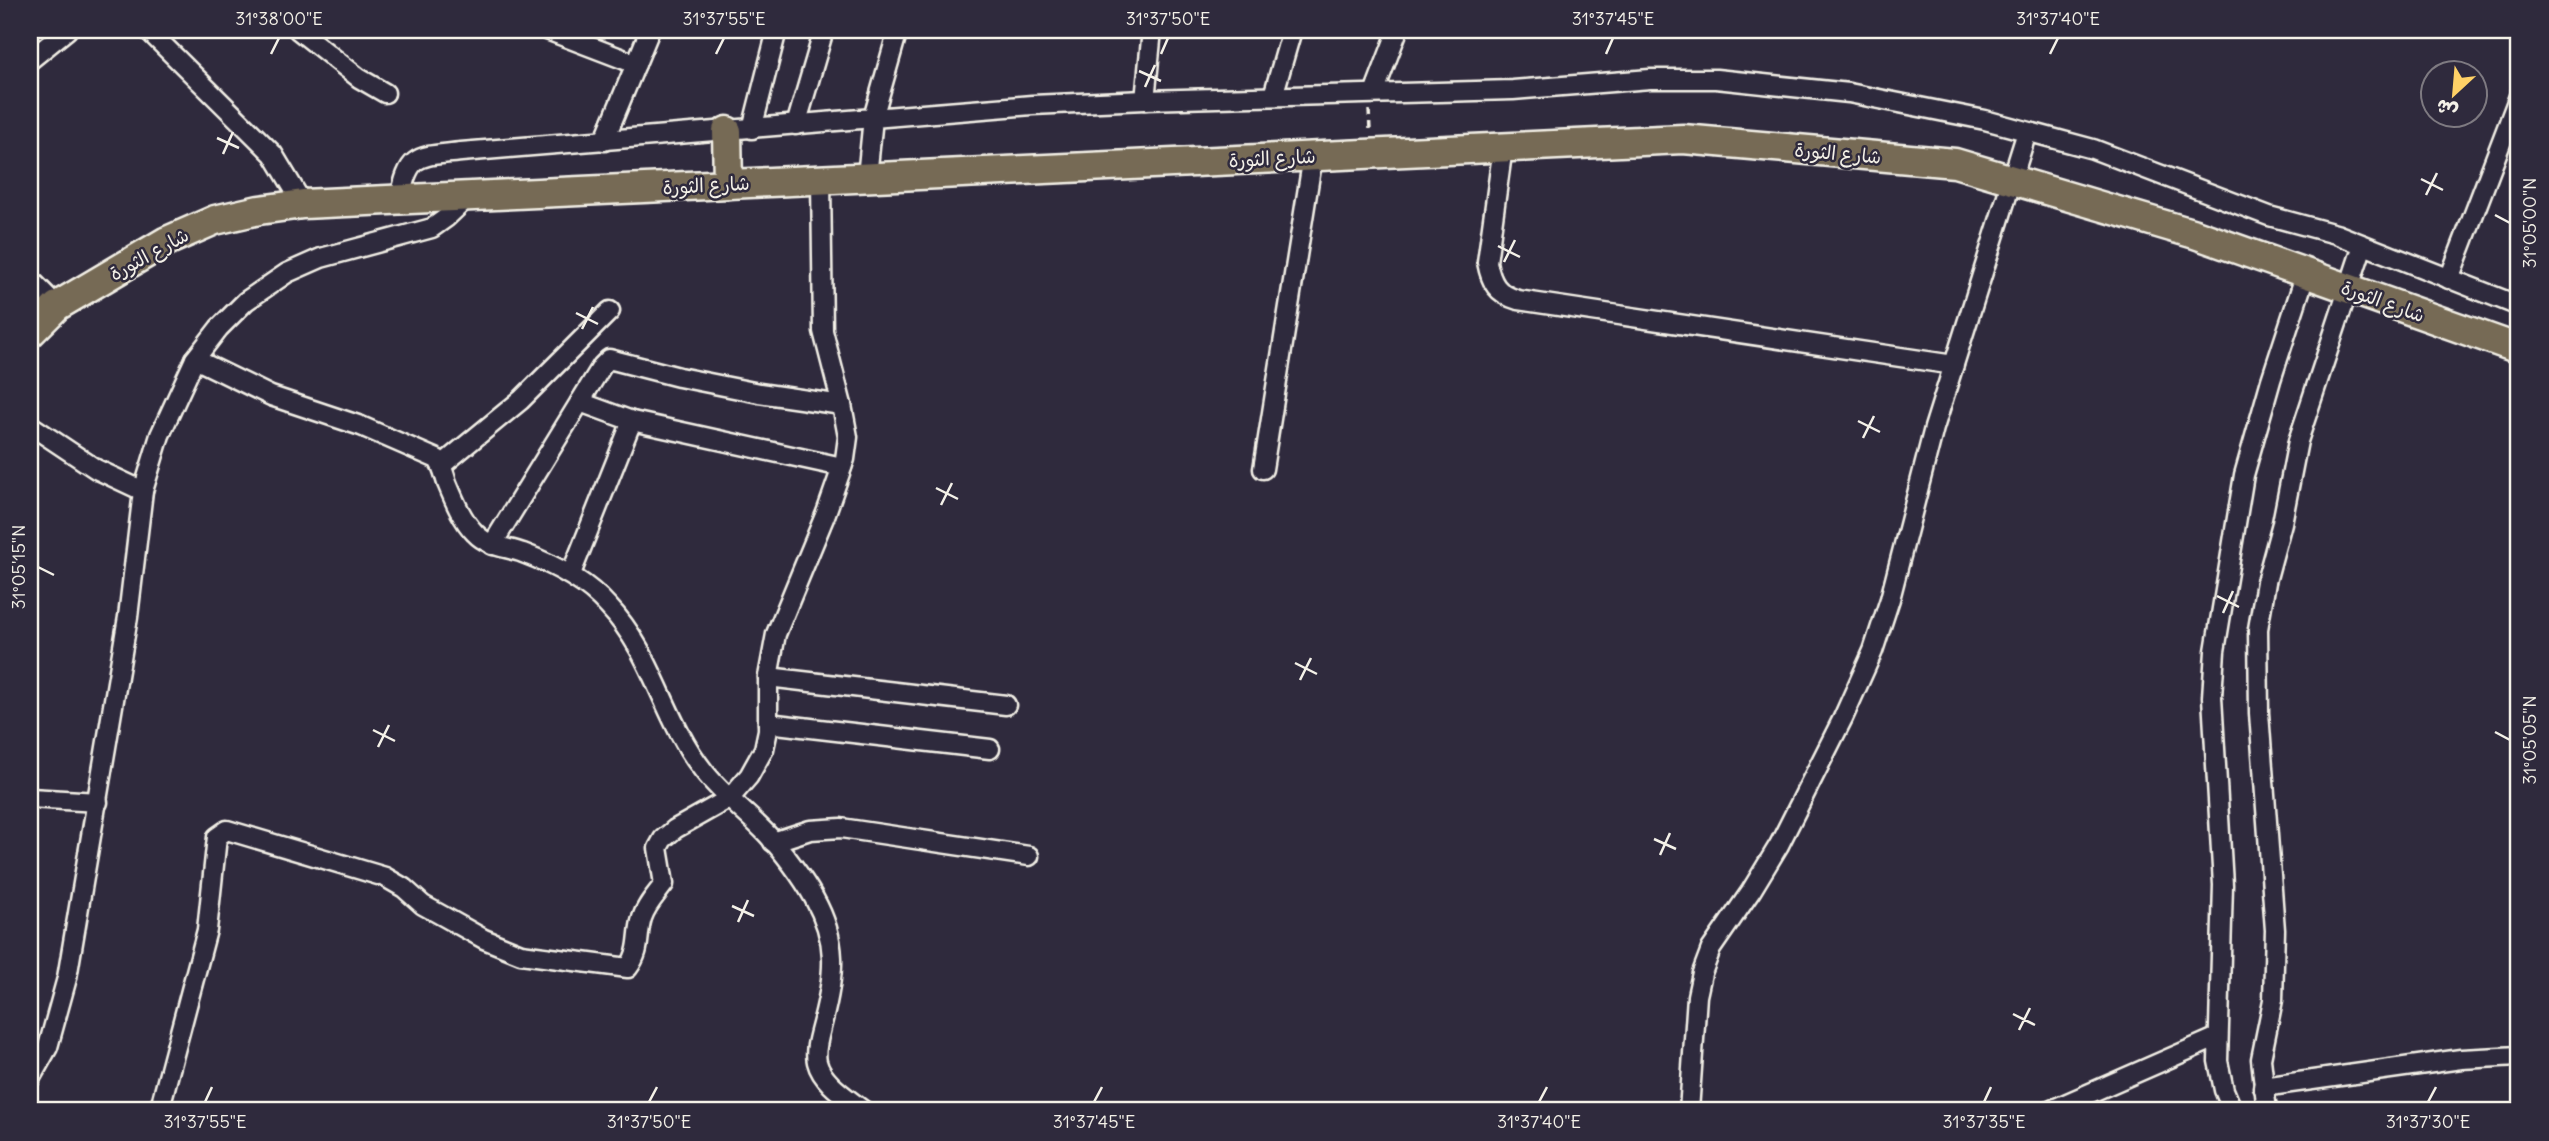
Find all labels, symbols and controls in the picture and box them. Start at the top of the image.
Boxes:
text: 31°38'00"E [235,7,323,30]
text: 31°37'55"E [682,7,766,30]
text: 31°37'50"E [1126,7,1210,30]
text: 31°37'45"E [1572,7,1654,30]
text: 31°37'40"E [2016,7,2100,30]
north arrow [2420,60,2490,130]
text: ش [2432,94,2461,125]
street label: شارع الثورة [1793,137,1882,171]
street label: شارع الثورة [1228,144,1316,174]
street label: شارع الثورة [662,171,750,201]
text: 31°05'00"N [2518,177,2541,269]
street label: شارع الثورة [105,222,194,287]
street label: شارع الثورة [2337,275,2428,329]
text: 31°05'15"N [7,525,30,609]
text: 31°05'05"N [2518,695,2541,785]
text: 31°37'55"E [163,1110,247,1133]
text: 31°37'50"E [607,1110,691,1133]
text: 31°37'45"E [1053,1110,1135,1133]
text: 31°37'40"E [1497,1110,1581,1133]
text: 31°37'35"E [1943,1110,2025,1133]
text: 31°37'30"E [2386,1110,2470,1133]

